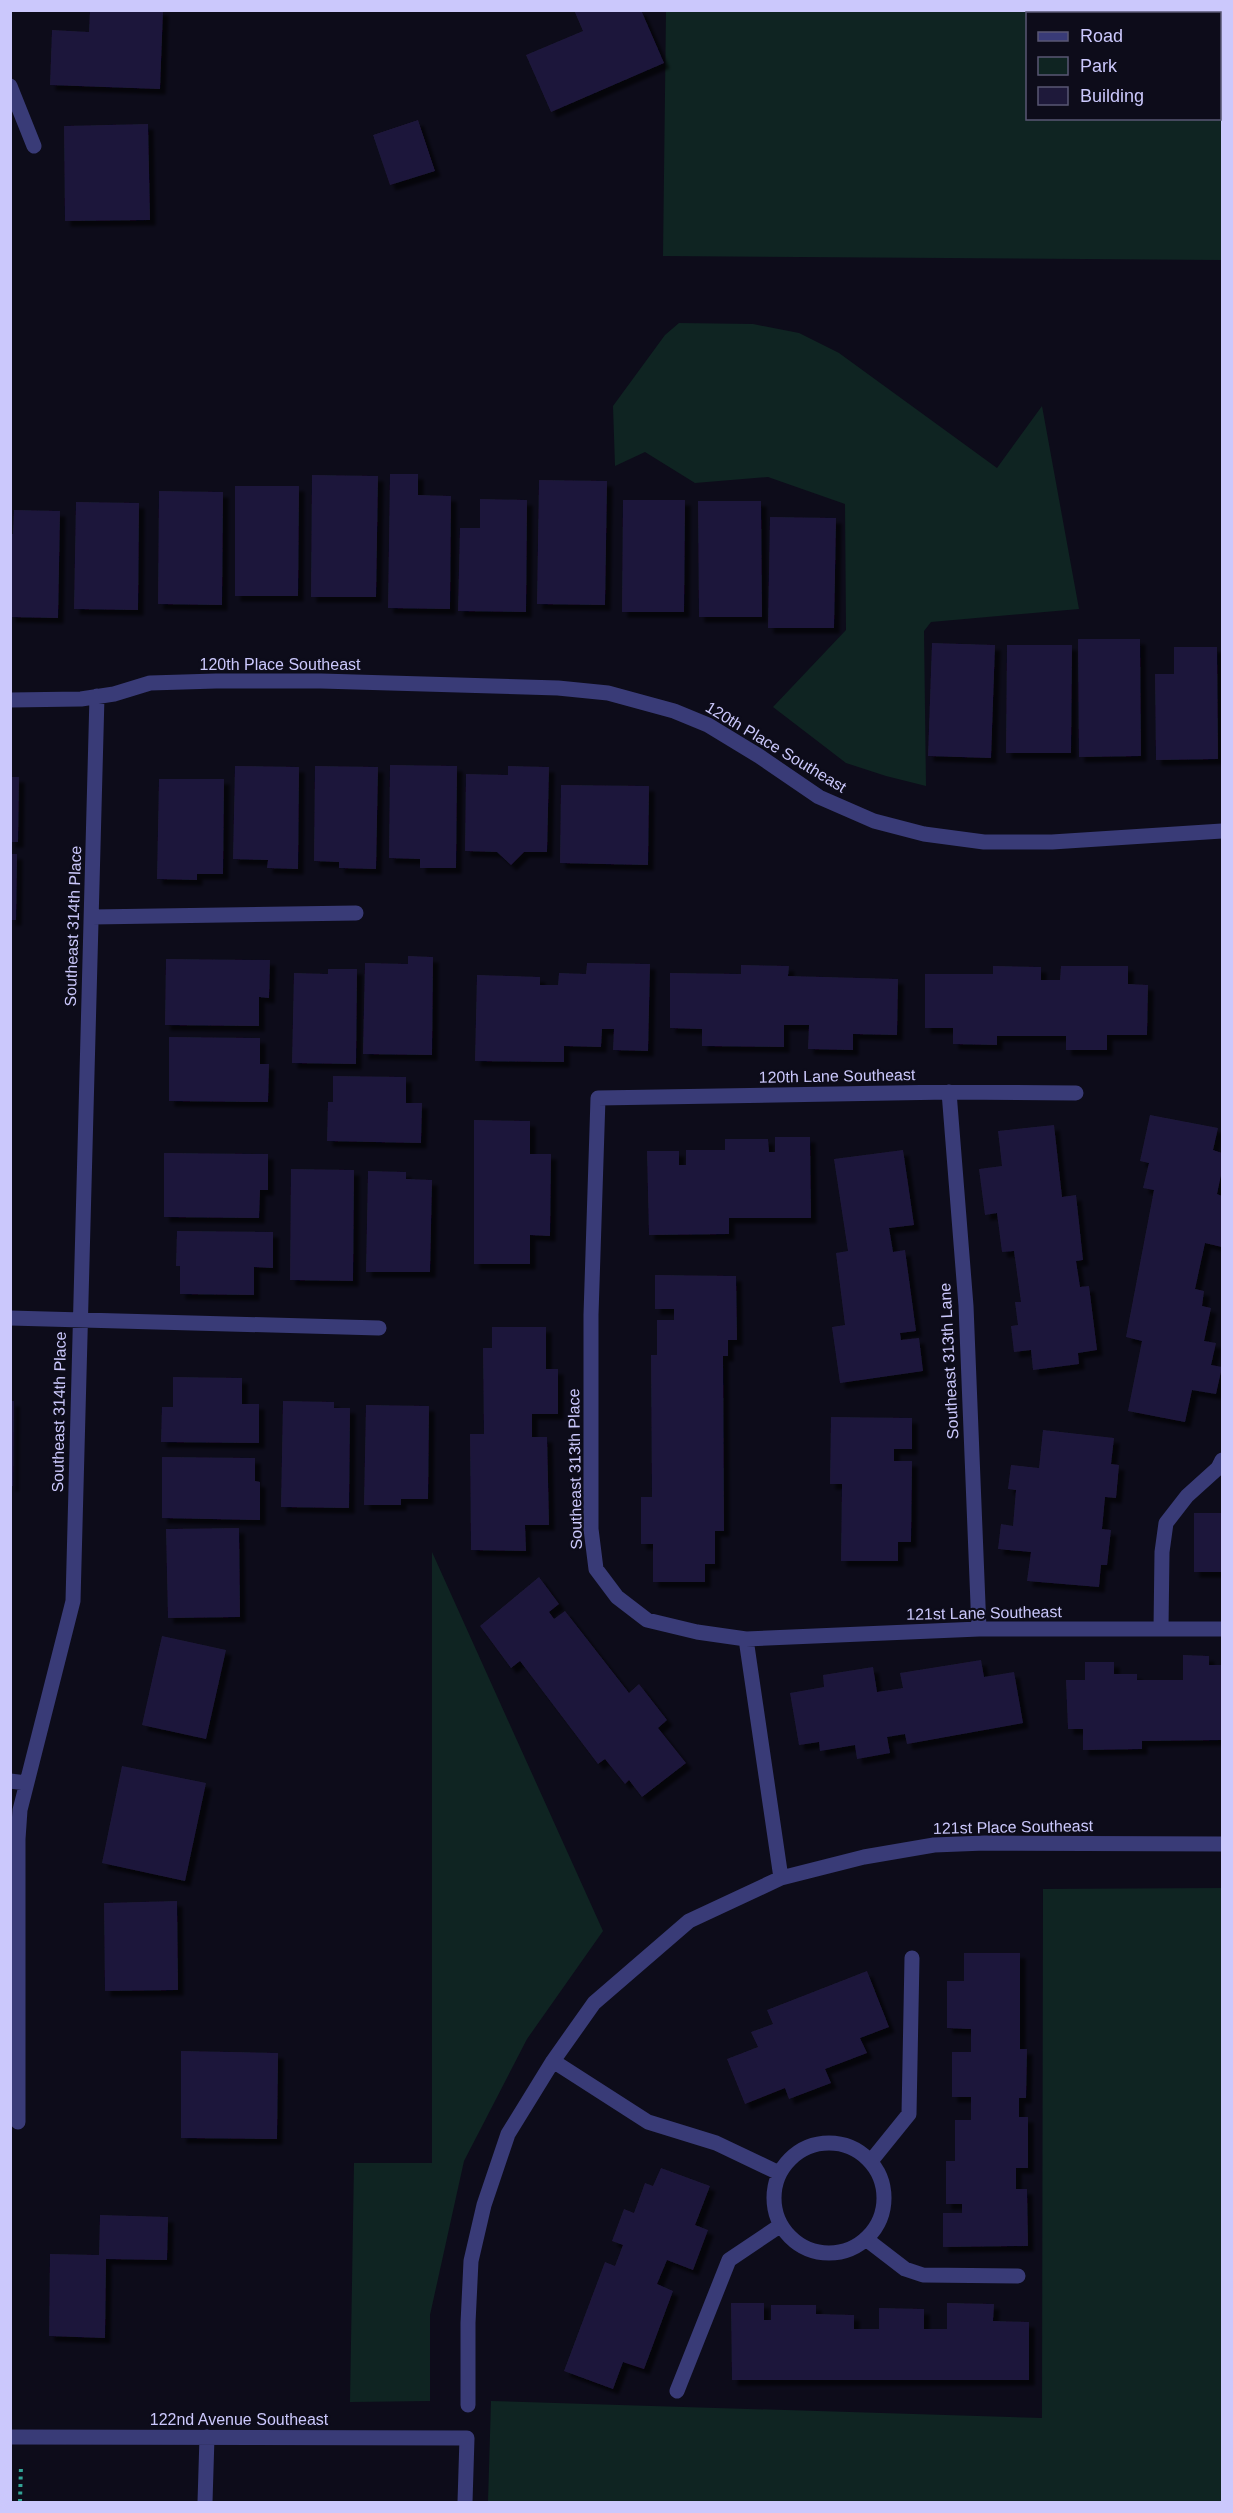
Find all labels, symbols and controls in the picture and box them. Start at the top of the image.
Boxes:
legend [1026,12,1221,120]
text: Road [1080,26,1123,46]
text: Park [1080,56,1118,76]
text: Building [1080,86,1144,106]
street label: 120th Place Southeast [199,656,361,673]
street label: 120th Place Southeast [703,698,850,796]
street label: Southeast 314th Place [62,845,84,1007]
street label: 120th Lane Southeast [759,1066,916,1086]
street label: Southeast 313th Lane [936,1282,962,1440]
street label: Southeast 314th Place [49,1331,69,1493]
street label: Southeast 313th Place [565,1388,585,1550]
street label: 121st Lane Southeast [906,1603,1063,1623]
street label: 121st Place Southeast [933,1817,1094,1837]
street label: 122nd Avenue Southeast [150,2411,329,2428]

